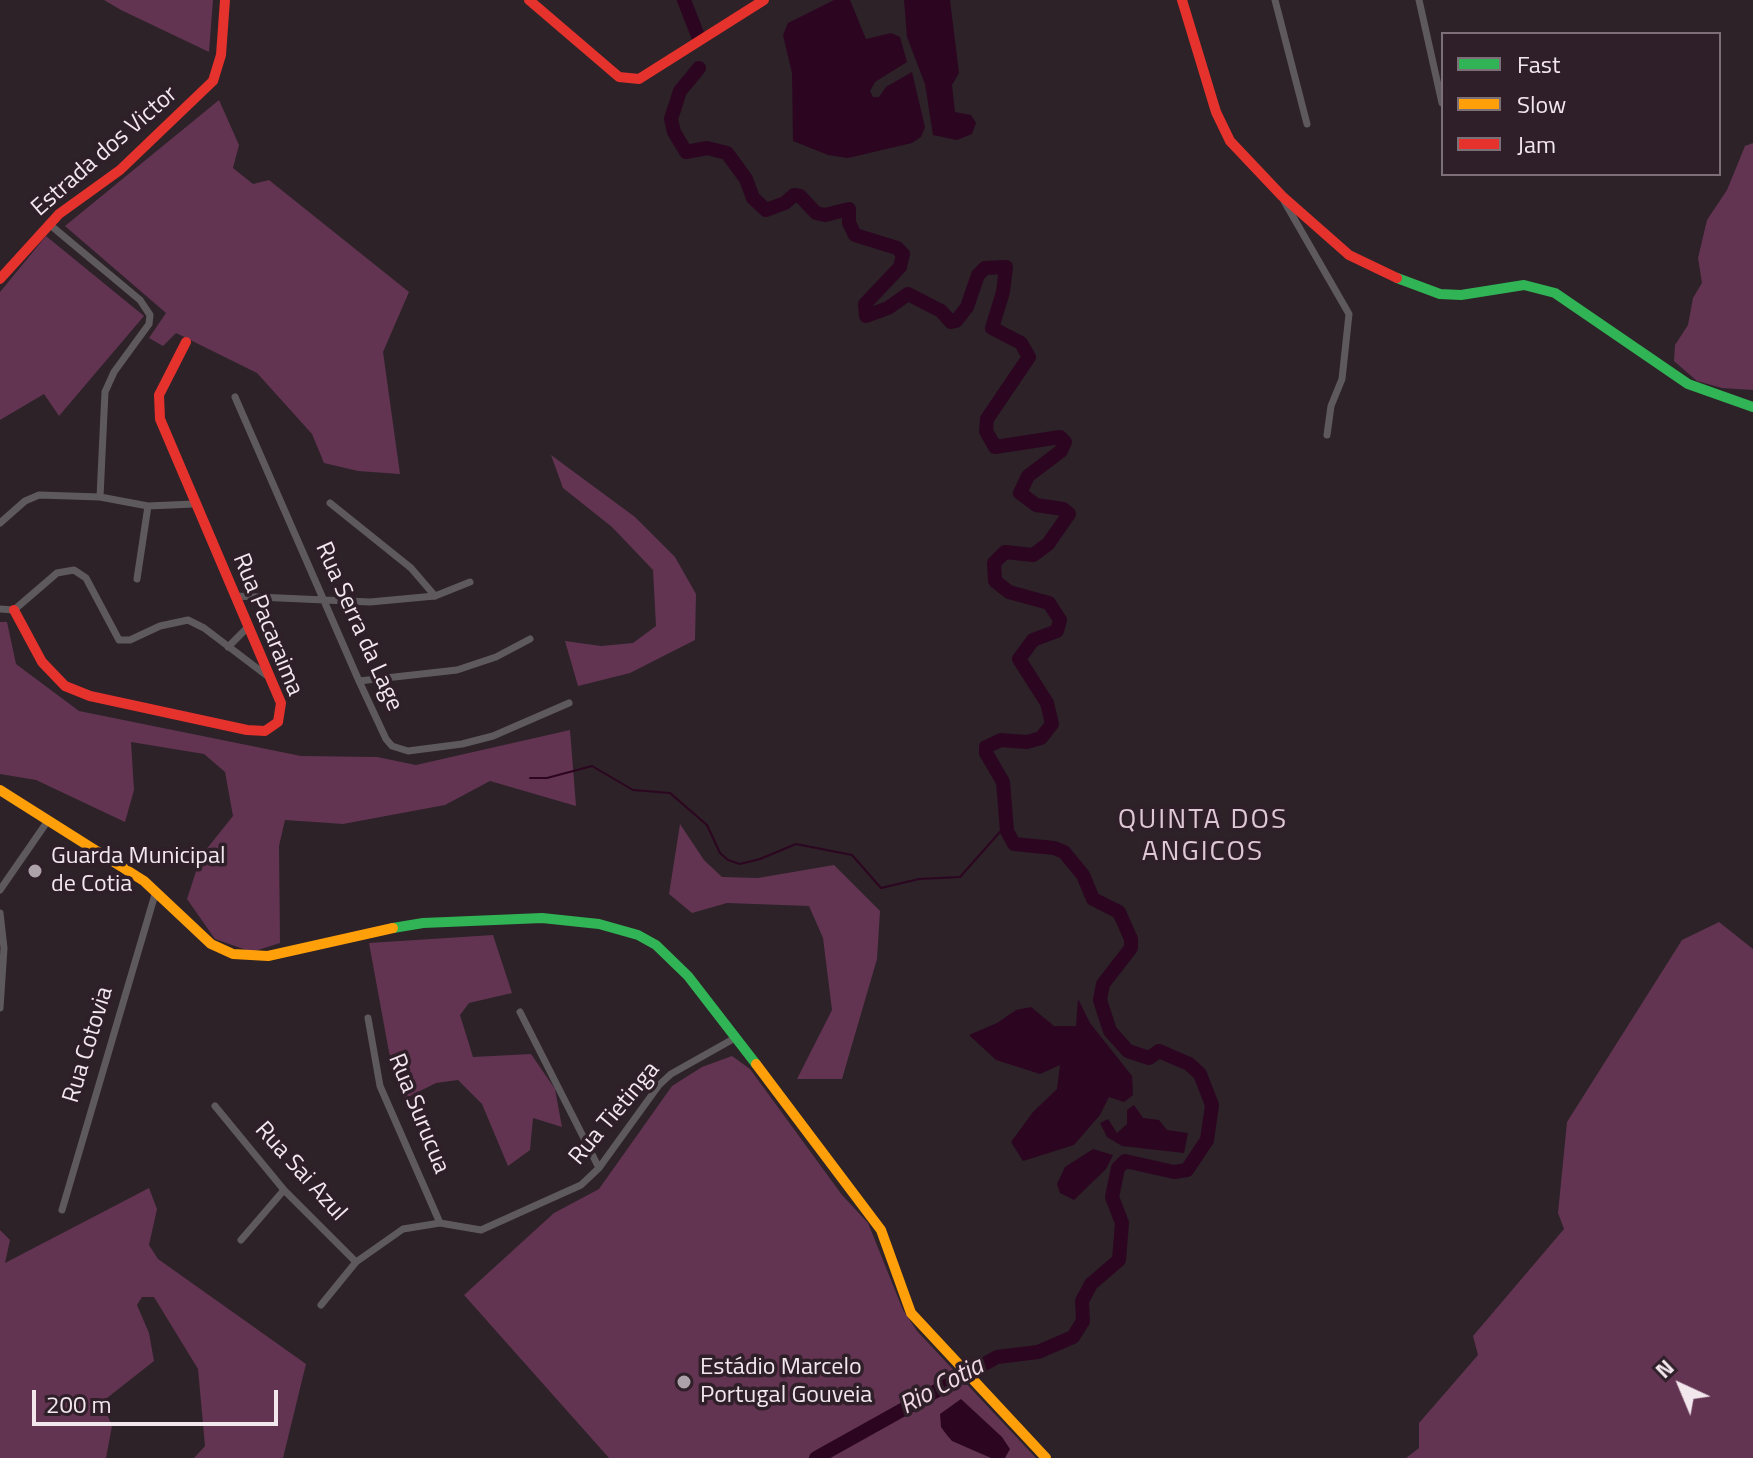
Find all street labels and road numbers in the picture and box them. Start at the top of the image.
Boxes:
street label: Estrada dos Victor [26,81,184,223]
street label: Rua Serra da Lage [308,538,408,716]
street label: Rua Pacaraima [225,550,309,700]
street label: Rua Cotovia [58,983,120,1107]
street label: Rua Surucua [381,1050,455,1178]
street label: Rua Tietinga [564,1057,666,1171]
street label: Rua Sai Azul [248,1116,352,1228]

